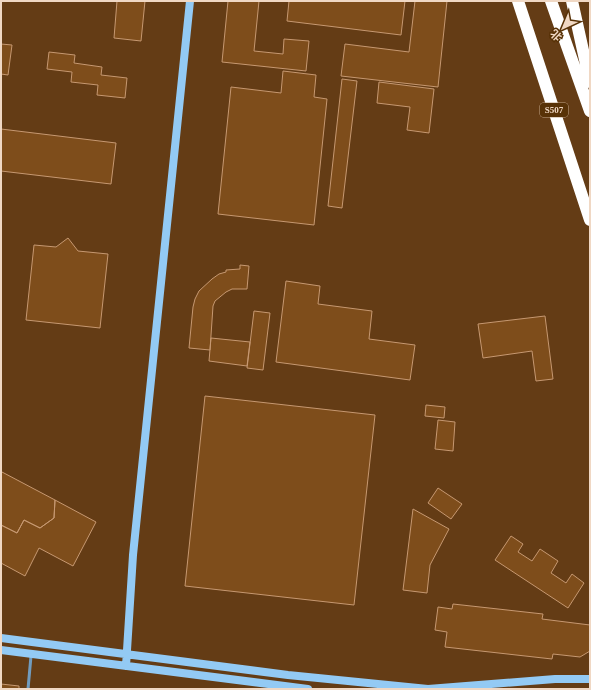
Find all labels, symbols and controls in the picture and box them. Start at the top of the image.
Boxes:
north arrow [543,8,583,48]
text: 北 [548,27,564,43]
road number: S507 [540,103,568,117]

